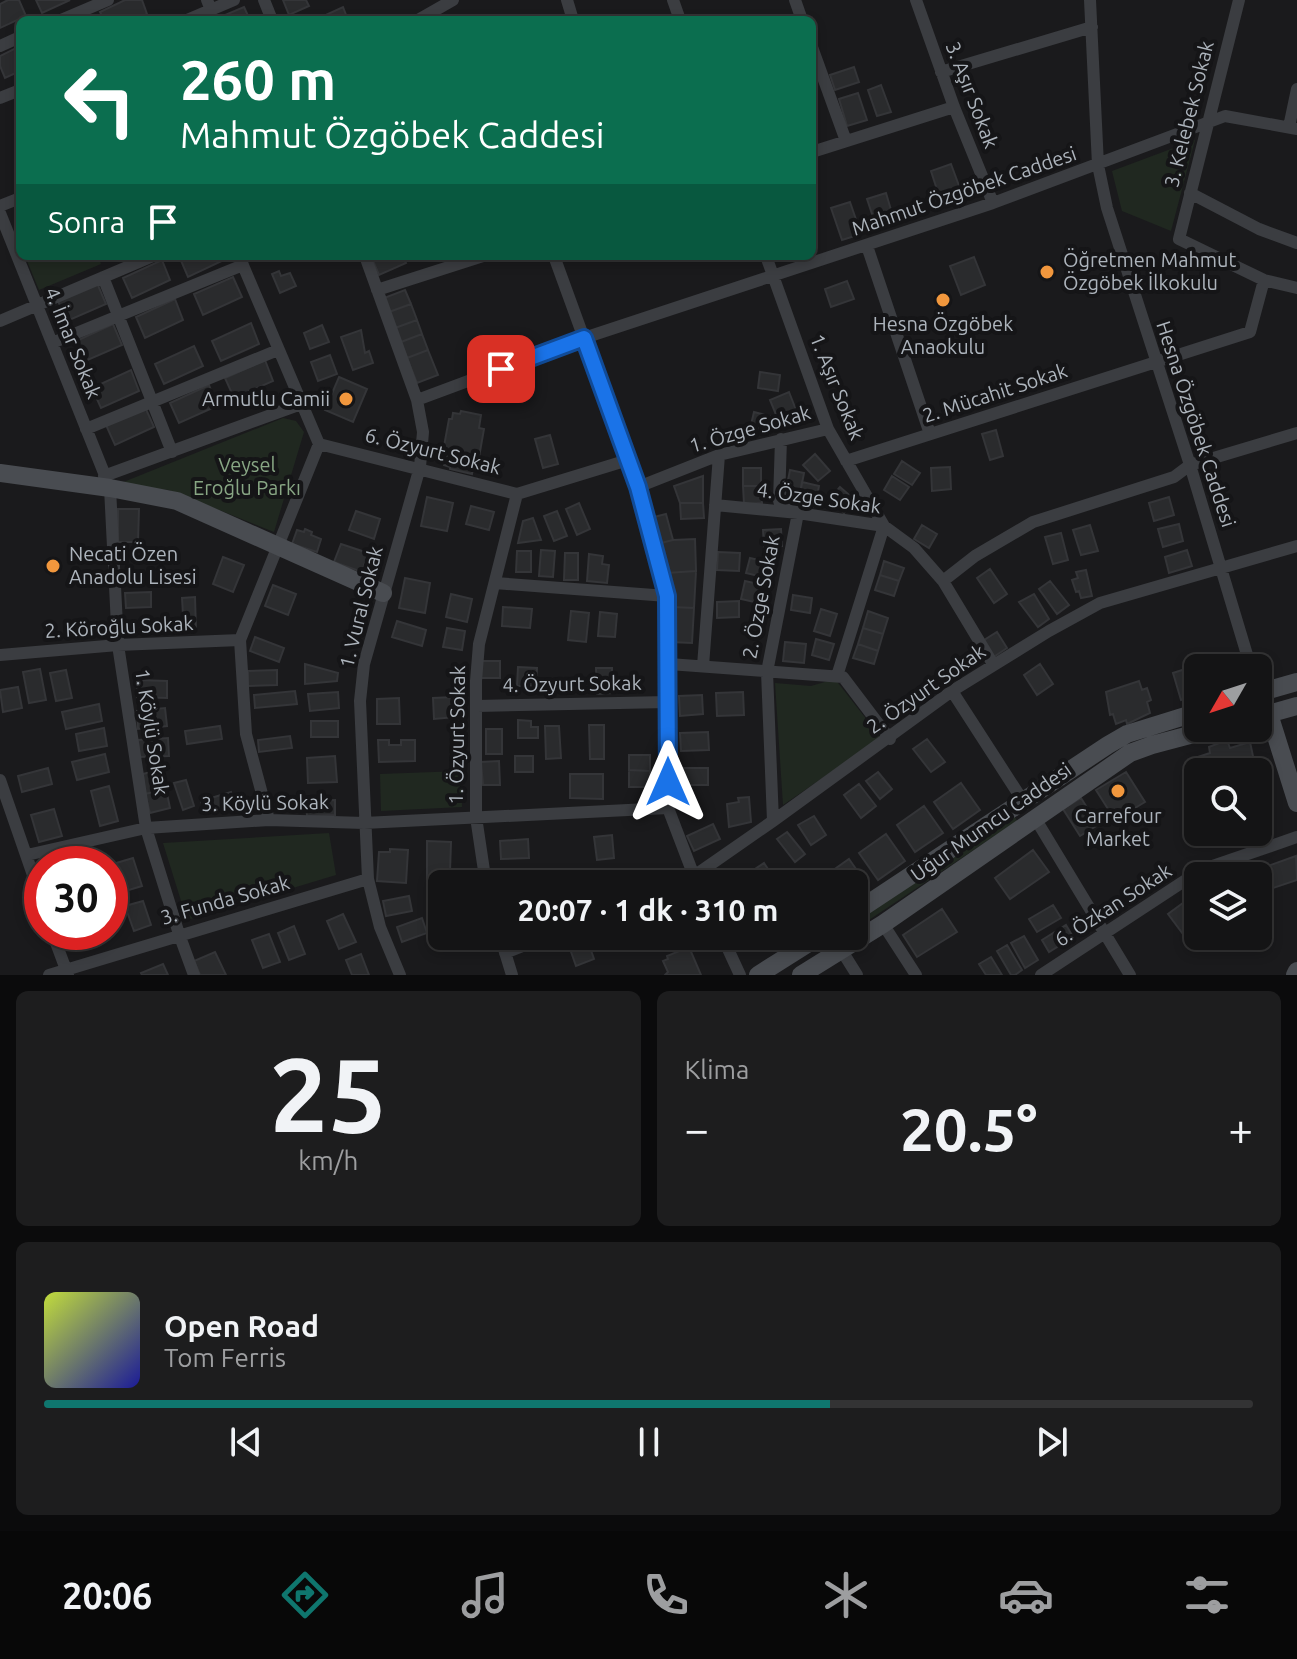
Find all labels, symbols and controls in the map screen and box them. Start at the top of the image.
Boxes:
street label: 3. Aşır Sokak [942,38,1003,151]
street label: 3. Kelebek Sokak [1159,38,1218,189]
icon: left [48,48,152,152]
text: 260 m [180,48,336,111]
text: Mahmut Özgöbek Caddesi [180,114,605,155]
street label: Mahmut Özgöbek Caddesi [849,141,1079,240]
icon: arrive [141,200,185,244]
text: Sonra [48,205,125,239]
place label: Öğretmen Mahmut Özgöbek İlkokulu [1063,248,1237,294]
marker: Öğretmen Mahmut Özgöbek İlkokulu [1038,263,1056,281]
street label: 4. İmar Sokak [41,284,106,402]
marker: Hesna Özgöbek Anaokulu [934,291,952,309]
place label: Hesna Özgöbek Anaokulu [873,312,1013,358]
street label: Hesna Özgöbek Caddesi [1152,318,1241,530]
street label: 1. Aşır Sokak [806,330,869,443]
pin [467,335,535,403]
icon: arrive [479,347,523,391]
street label: 2. Mücahit Sokak [920,358,1070,427]
place label: Armutlu Camii [202,387,330,410]
marker: Armutlu Camii [337,390,355,408]
street label: 1. Özge Sokak [687,400,813,457]
street label: 6. Özyurt Sokak [363,423,503,479]
park label: Veysel Eroğlu Parkı [193,453,301,499]
street label: 4. Özge Sokak [756,477,883,518]
street label: 2. Özge Sokak [737,533,784,660]
place label: Necati Özen Anadolu Lisesi [69,542,197,588]
street label: 1. Vural Sokak [334,543,387,670]
marker: Necati Özen Anadolu Lisesi [44,557,62,575]
street label: 2. Köroğlu Sokak [44,611,194,642]
street label: 2. Özyurt Sokak [862,639,989,738]
north arrow [1184,654,1272,742]
map controls [1184,654,1272,950]
street label: 1. Özyurt Sokak [444,665,469,805]
street label: 1. Köylü Sokak [131,667,174,797]
street label: 4. Özyurt Sokak [502,671,642,696]
position arrow [626,740,710,824]
street label: Uğur Mumcu Caddesi [906,757,1075,886]
button: search [1184,758,1272,846]
marker: Carrefour Market [1109,782,1127,800]
street label: 3. Köylü Sokak [201,790,329,815]
place label: Carrefour Market [1074,804,1162,850]
speed limit sign: 30 [24,846,128,950]
street label: 6. Özkan Sokak [1050,858,1175,951]
button: layers [1184,862,1272,950]
street label: 3. Funda Sokak [158,870,292,929]
text: 20:07 · 1 dk · 310 m [518,893,778,927]
text: 25 [270,1035,387,1152]
text: Klima [685,1055,749,1084]
text: 20.5° [900,1095,1037,1162]
text: − [685,1104,709,1153]
text: + [1228,1104,1253,1153]
text: km/h [298,1146,358,1175]
text: Open Road [164,1309,319,1343]
text: Tom Ferris [164,1343,286,1372]
icon: previous [224,1420,268,1464]
icon: pause [627,1420,671,1464]
icon: next [1030,1420,1074,1464]
icon: directions [277,1567,333,1623]
icon: music [457,1567,513,1623]
icon: phone [638,1567,694,1623]
icon: climate [818,1567,874,1623]
icon: car [998,1567,1054,1623]
icon: filters [1179,1567,1235,1623]
text: 20:06 [62,1575,152,1616]

